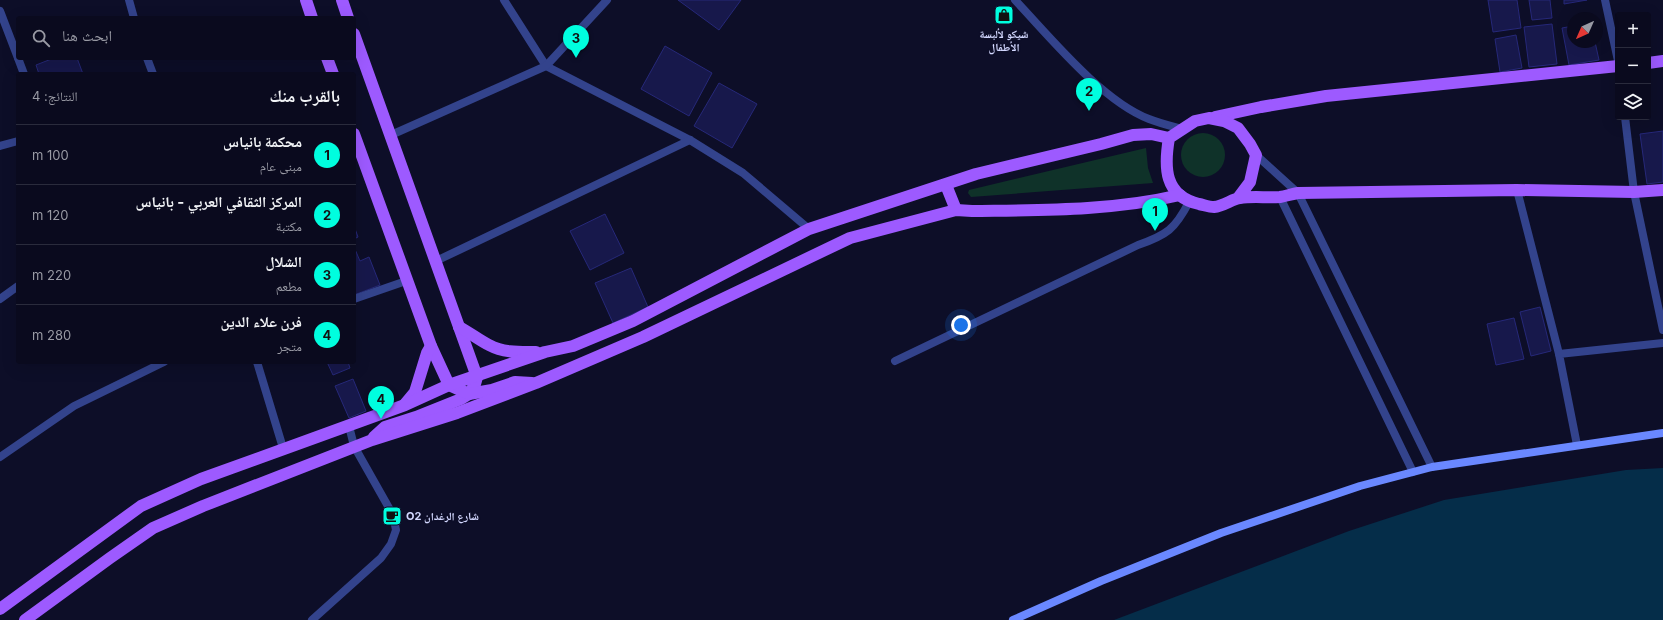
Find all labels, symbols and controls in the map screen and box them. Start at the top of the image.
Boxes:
shop icon: شيكو لألبسة الأطفال [993,4,1015,26]
north arrow [1567,12,1603,48]
map controls [1615,12,1651,120]
button: + [1615,12,1651,48]
search box [16,16,356,60]
pin: 3 [563,25,589,58]
text: ابحث هنا [62,26,112,45]
icon: search [30,27,52,49]
place label: شيكو لألبسة الأطفال [979,27,1029,55]
button: − [1615,48,1651,84]
pin: 2 [1076,78,1102,111]
button: layers [1615,84,1651,120]
text: بالقرب منك [270,86,340,106]
text: النتائج: 4 [32,88,78,104]
text: محكمة بانياس [223,132,302,151]
text: 100 m [32,147,69,163]
text: 1 [324,147,330,163]
text: مبنى عام [260,158,302,174]
text: المركز الثقافي العربي - بانياس [136,192,302,211]
pin: 1 [1142,198,1168,231]
text: 120 m [32,207,68,223]
text: 2 [323,207,331,223]
text: مكتبة [276,218,302,234]
text: الشلال [265,252,302,271]
text: 220 m [32,267,71,283]
text: 3 [323,267,331,283]
text: مطعم [276,278,302,294]
text: فرن علاء الدين [221,312,302,331]
your location [951,315,971,335]
text: 280 m [32,327,71,343]
text: 4 [323,327,331,343]
text: متجر [277,338,302,354]
pin: 4 [368,386,394,419]
cafe icon: O2 شارع الرغدان [381,505,403,527]
place label: O2 شارع الرغدان [406,509,479,524]

